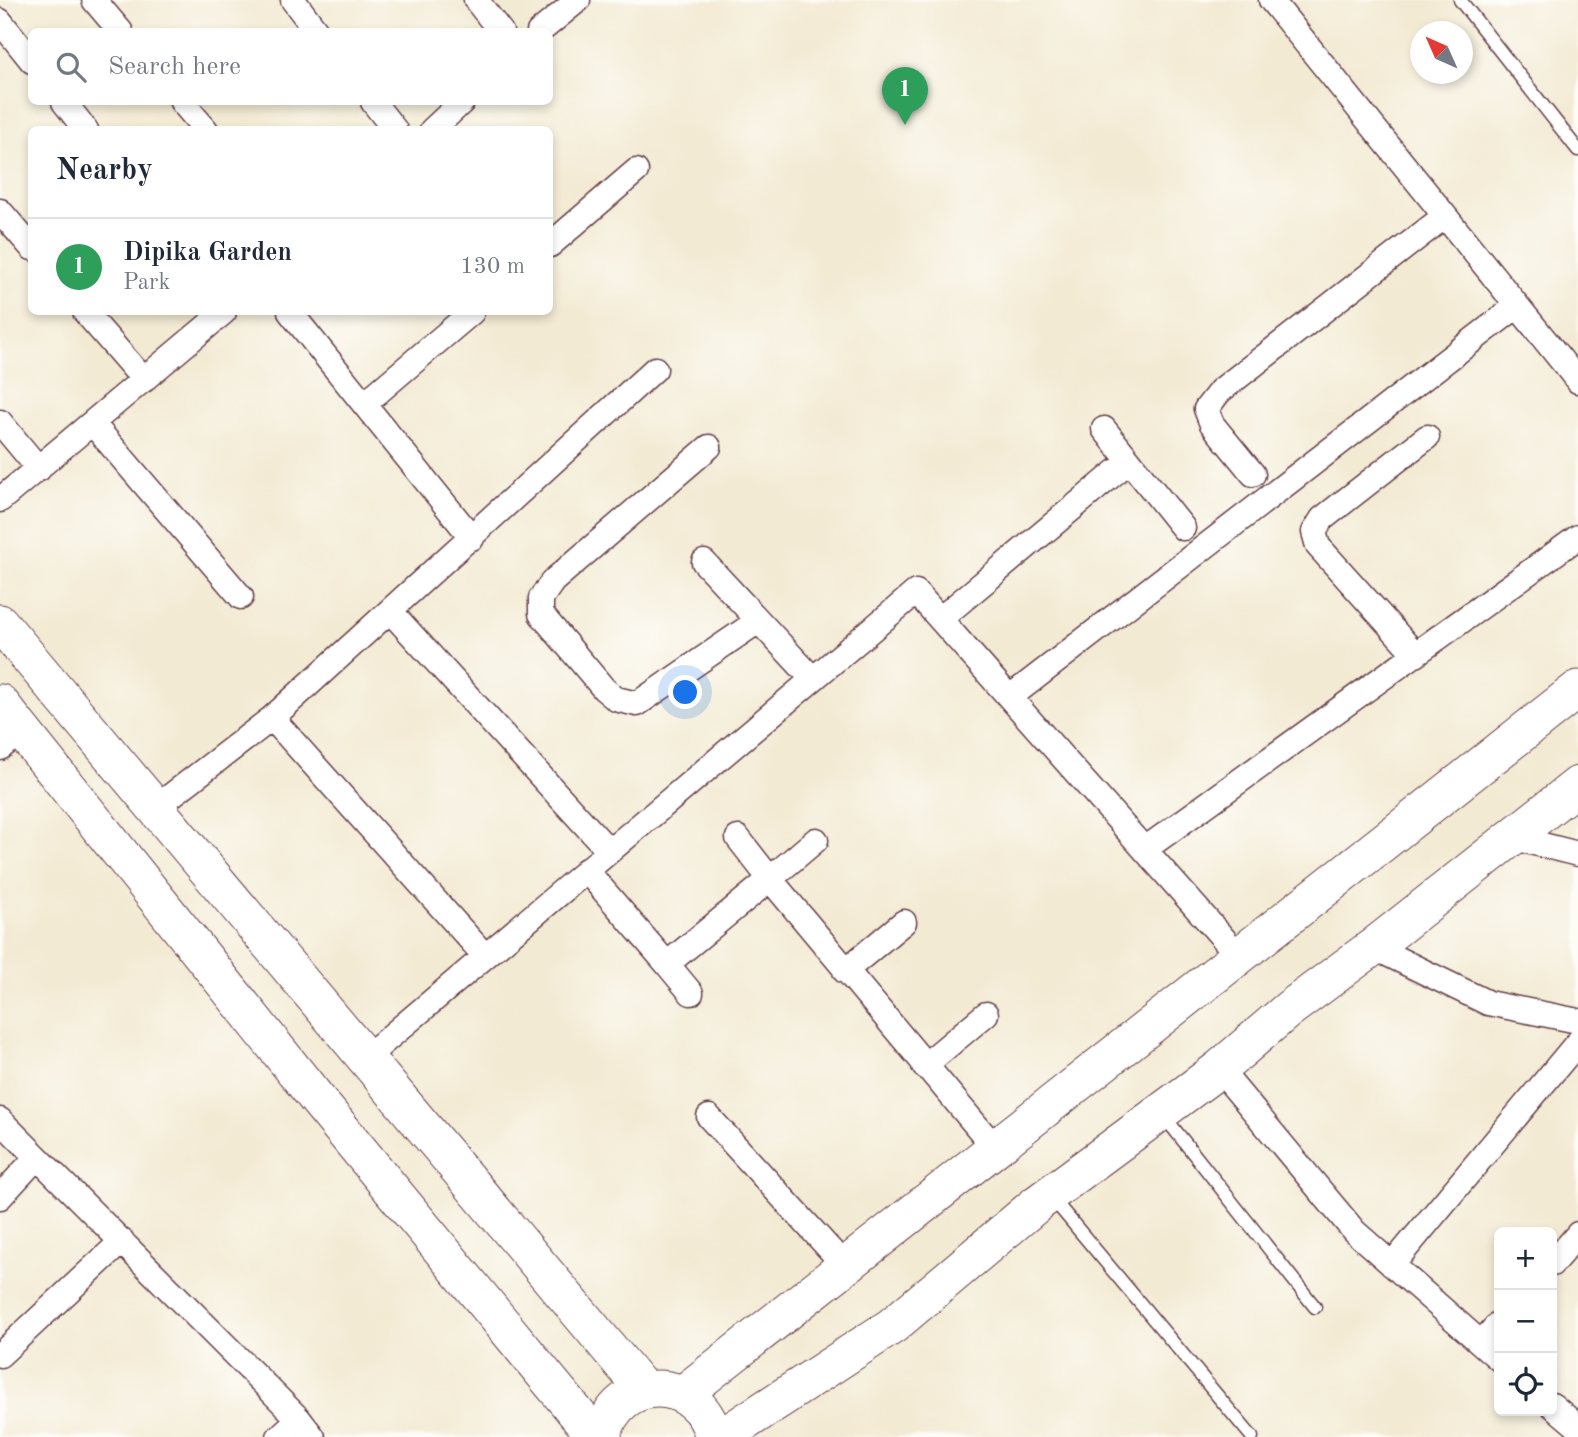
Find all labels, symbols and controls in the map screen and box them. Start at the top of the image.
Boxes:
north arrow [1410,21,1473,84]
search box [28,28,553,105]
icon: search [52,48,90,86]
text: Search here [108,54,241,80]
pin: 1 [882,67,928,125]
text: Nearby [56,156,153,186]
text: Dipika Garden [123,240,292,266]
text: 1 [72,255,86,278]
text: 130 m [460,255,525,278]
text: Park [123,271,170,294]
your location [668,675,702,709]
map controls [1494,1227,1557,1416]
button: + [1494,1227,1557,1290]
button: − [1494,1290,1557,1353]
button: locate [1494,1353,1557,1416]

